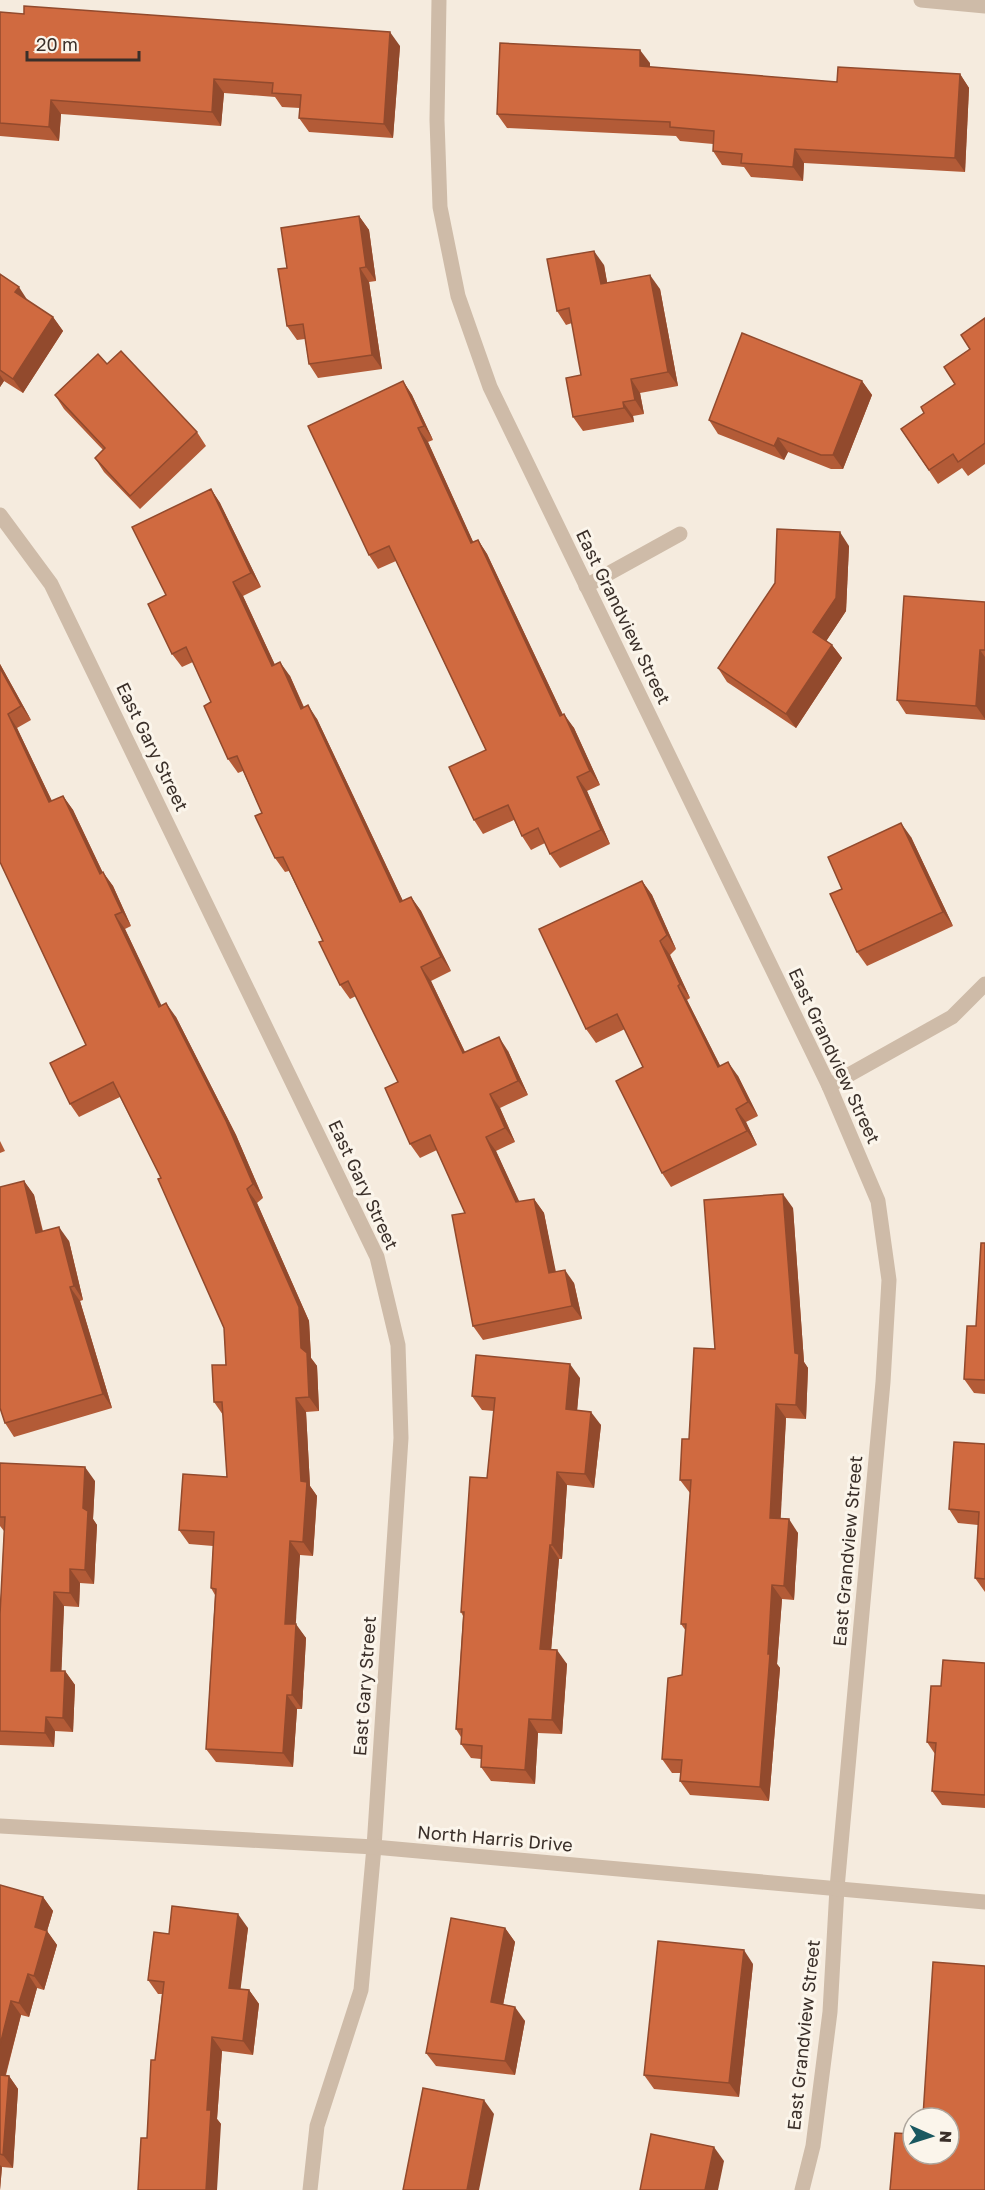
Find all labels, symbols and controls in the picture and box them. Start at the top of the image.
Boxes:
scale bar [27,24,140,62]
text: 20 m [36,33,78,55]
street label: East Grandview Street [572,526,676,707]
street label: East Gary Street [112,679,194,815]
street label: East Grandview Street [784,964,885,1147]
street label: East Gary Street [324,1116,404,1253]
street label: East Grandview Street [828,1455,866,1647]
street label: East Gary Street [348,1615,380,1757]
street label: North Harris Drive [416,1820,574,1856]
street label: East Grandview Street [782,1938,824,2131]
north arrow [901,2106,961,2166]
text: N [936,2130,956,2143]

